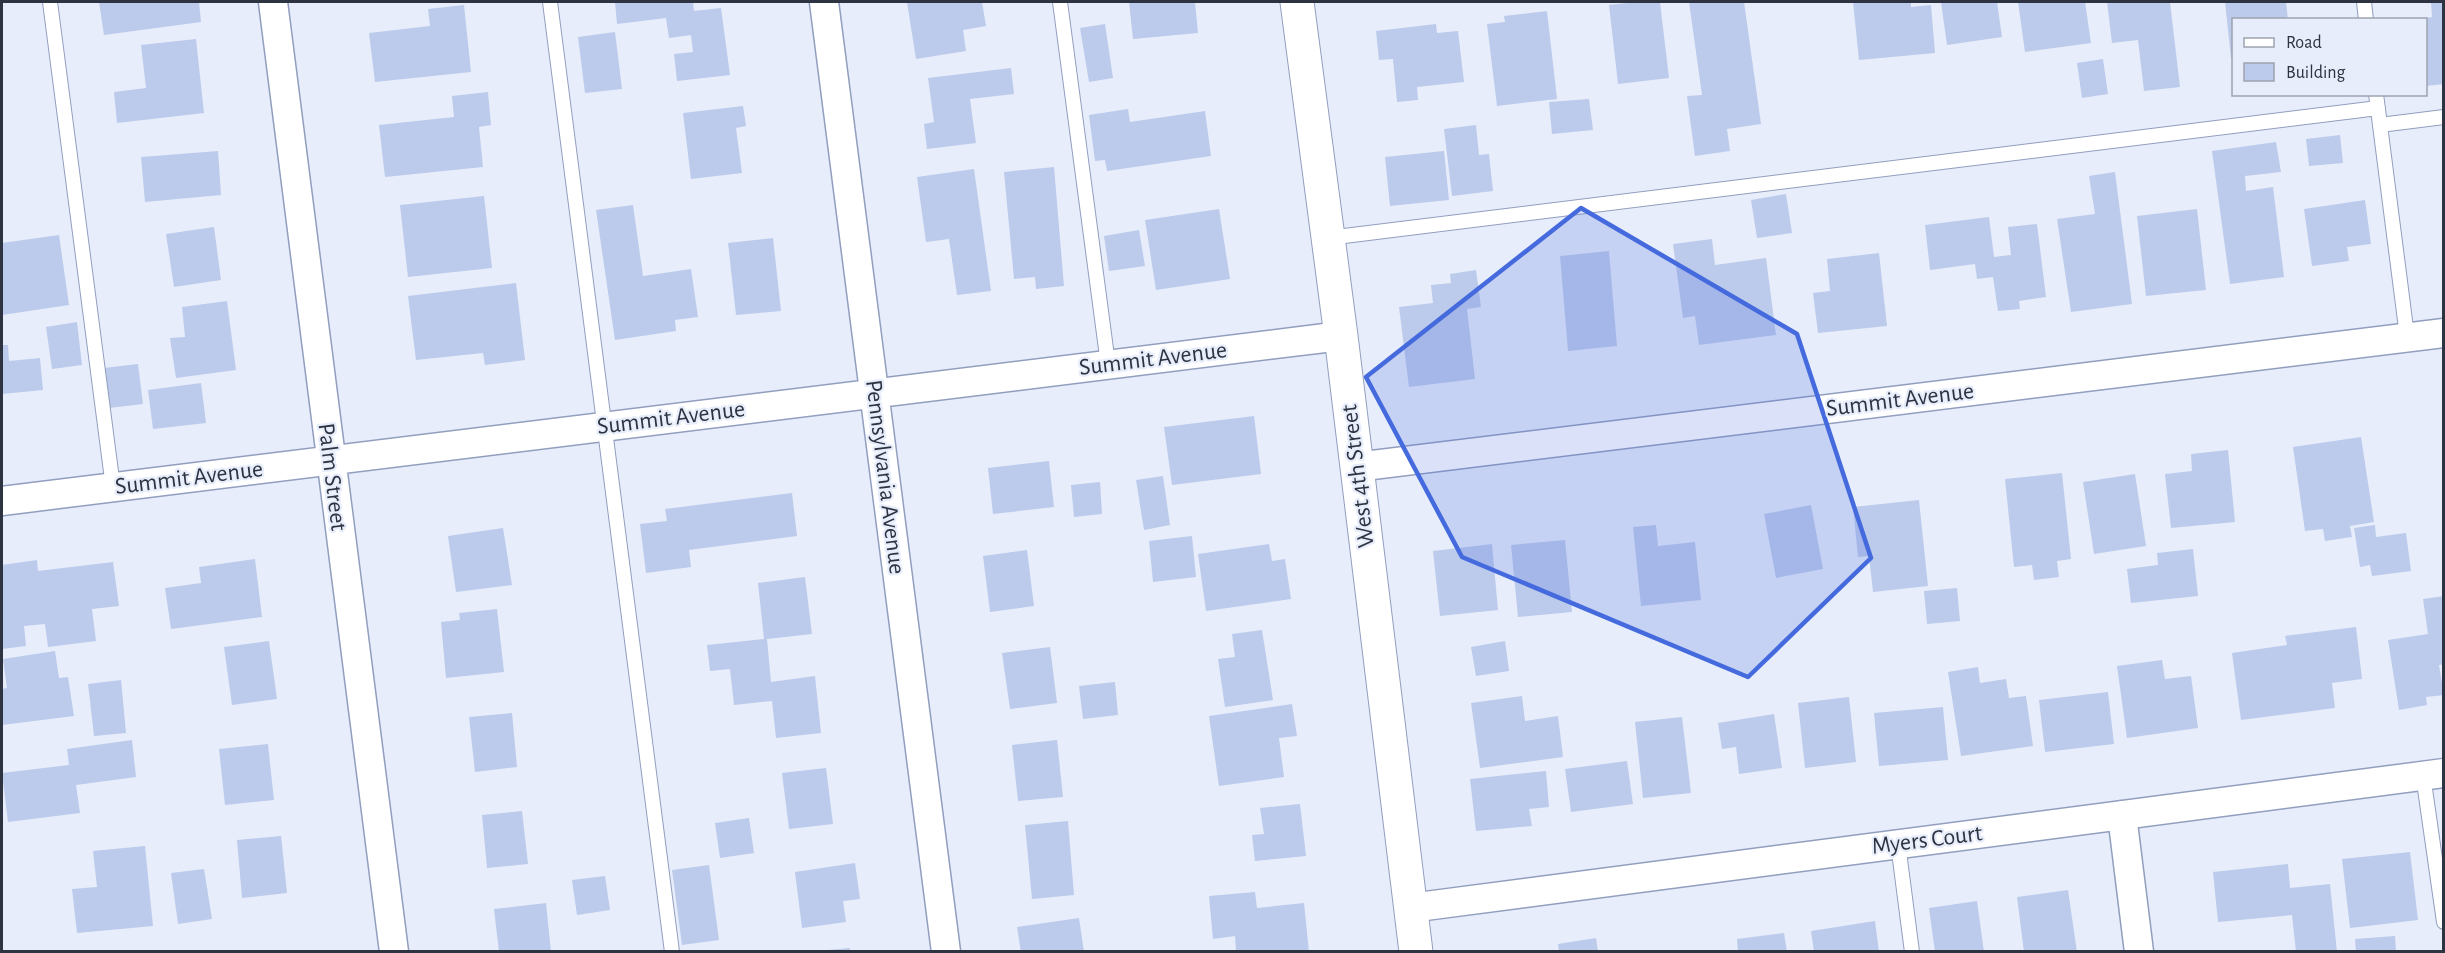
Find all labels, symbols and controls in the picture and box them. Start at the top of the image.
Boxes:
legend [2232,18,2427,96]
text: Road [2286,34,2322,52]
text: Building [2286,64,2346,82]
street label: Summit Avenue [1078,338,1228,380]
street label: Pennsylvania Avenue [861,378,909,576]
street label: Summit Avenue [1825,379,1975,421]
street label: Summit Avenue [596,397,746,439]
street label: West 4th Street [1337,403,1379,549]
street label: Palm Street [313,422,351,533]
street label: Summit Avenue [114,457,264,499]
street label: Myers Court [1870,821,1984,859]

